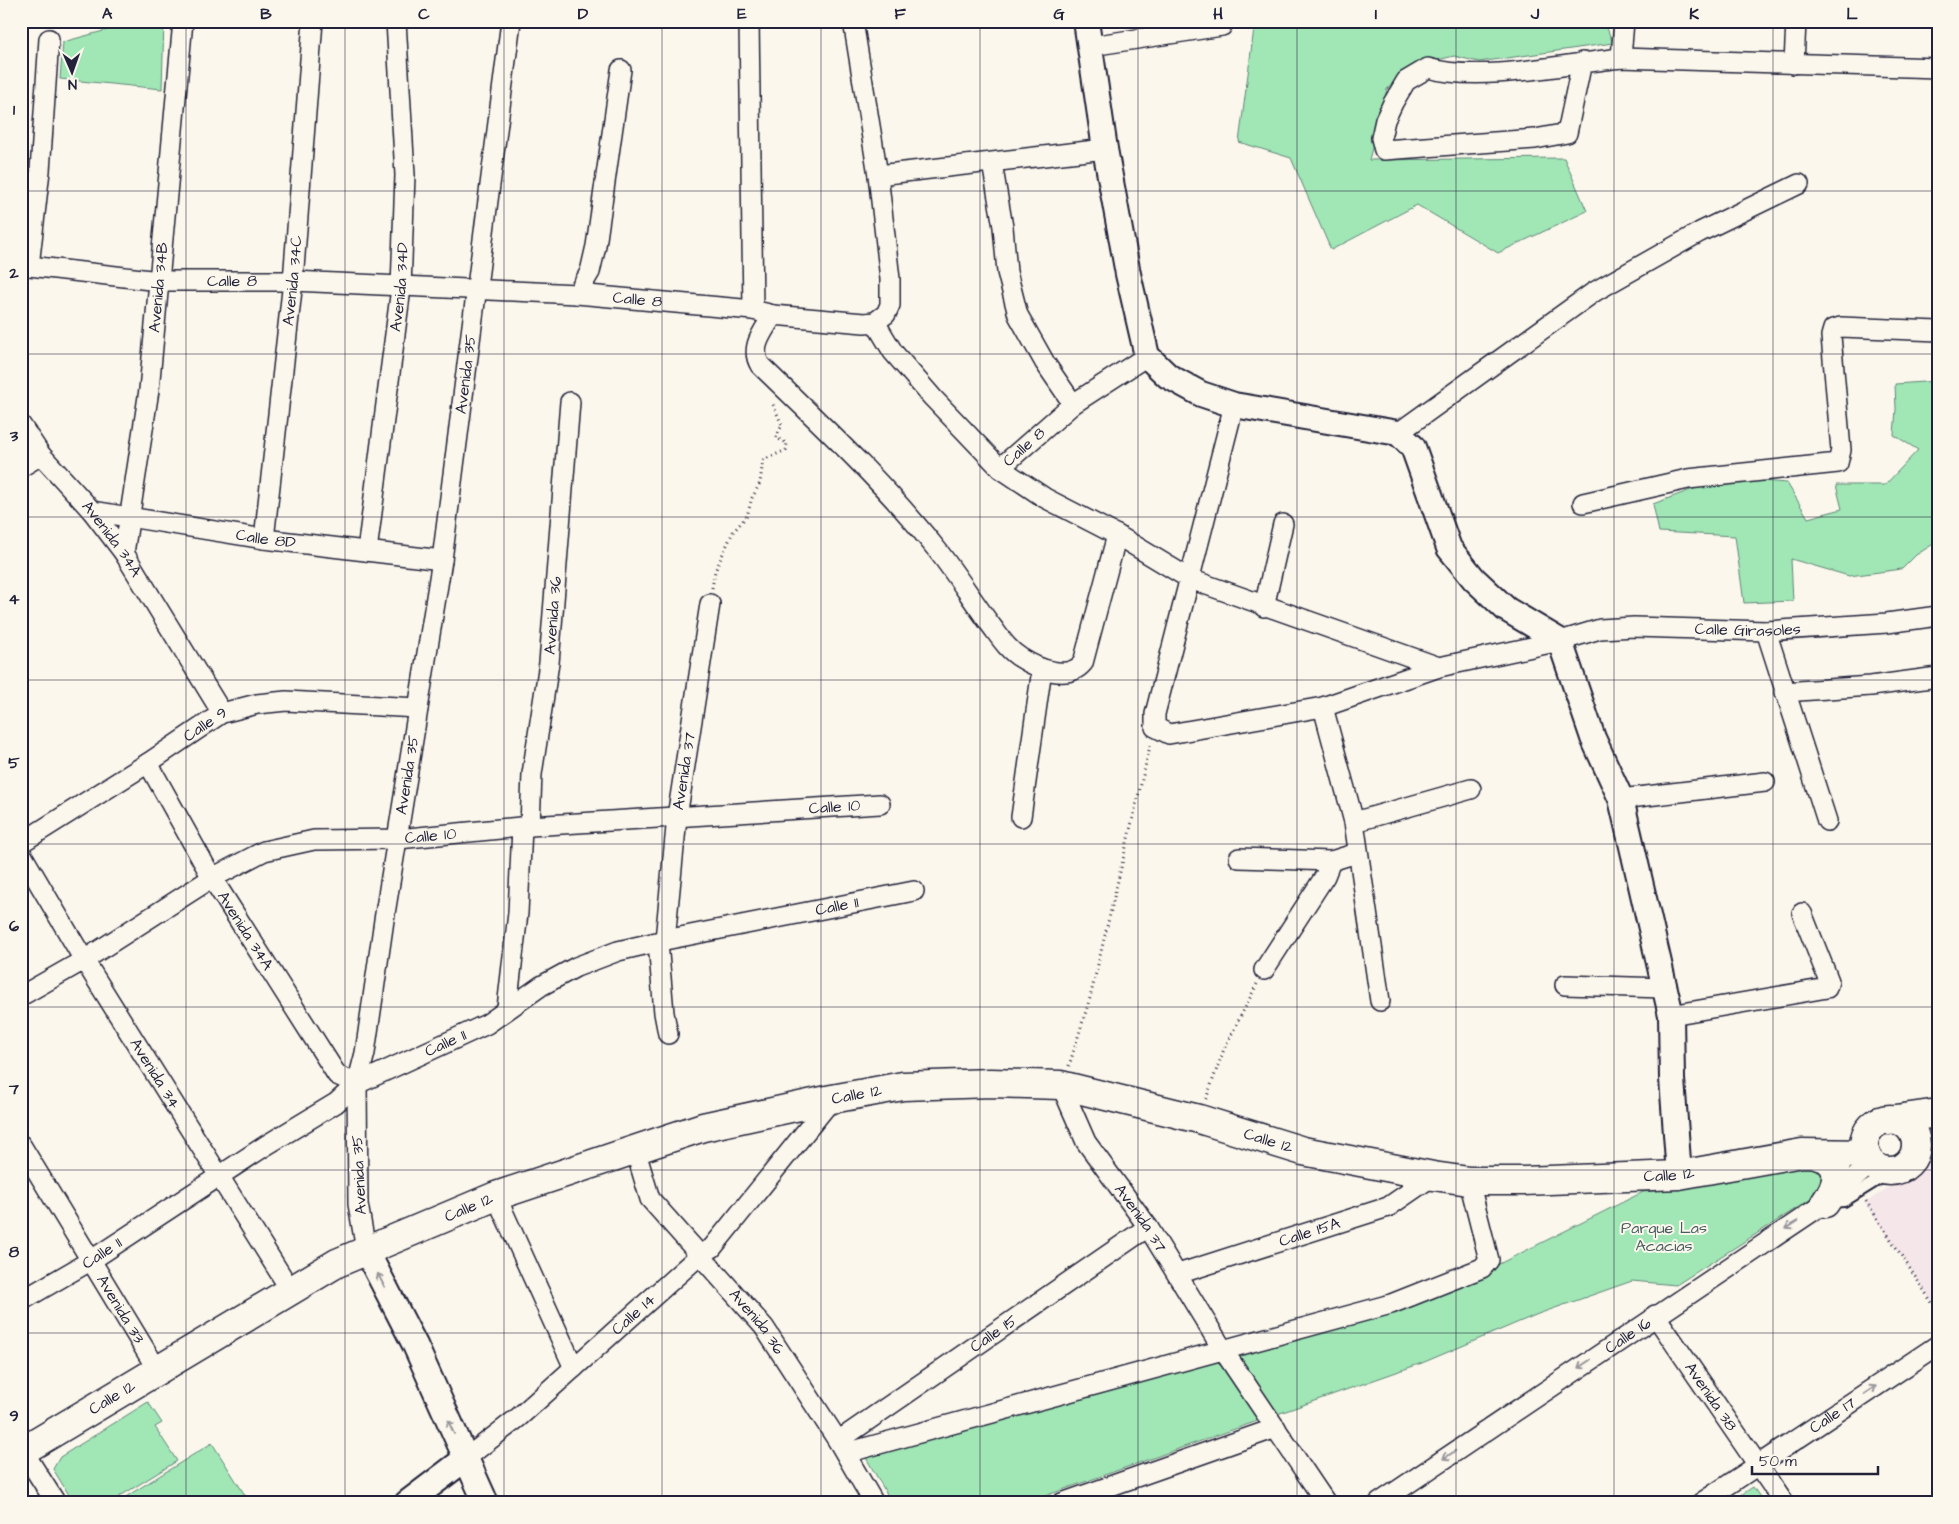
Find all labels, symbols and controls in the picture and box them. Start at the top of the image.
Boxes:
text: A [102,3,113,25]
text: B [260,3,272,25]
text: C [418,3,430,25]
text: D [578,3,589,25]
text: E [737,3,747,25]
text: F [894,3,906,25]
text: G [1053,3,1065,25]
text: H [1213,3,1223,25]
text: I [1375,3,1377,25]
text: J [1530,3,1540,25]
text: K [1689,3,1699,25]
text: L [1846,3,1858,25]
north arrow [48,48,98,98]
text: N [67,74,77,94]
text: 1 [13,99,16,121]
street label: Avenida 34C [277,235,307,327]
street label: Avenida 34B [143,241,174,334]
street label: Avenida 34D [384,242,414,333]
text: 2 [8,262,19,284]
street label: Calle 8 [207,270,257,292]
street label: Calle 8 [612,286,663,313]
street label: Avenida 35 [450,333,482,415]
street label: Calle 8 [998,422,1050,472]
text: 3 [9,425,19,447]
street label: Avenida 34A [77,496,147,581]
street label: Calle 8D [234,524,297,554]
street label: Avenida 36 [539,575,567,656]
text: 4 [9,588,20,610]
street label: Calle Girasoles [1694,618,1801,642]
street label: Calle 9 [179,702,231,747]
street label: Avenida 37 [667,731,701,812]
street label: Avenida 35 [390,733,425,816]
text: 5 [8,752,20,774]
street label: Calle 10 [808,794,861,819]
street label: Calle 10 [404,822,457,849]
street label: Avenida 34A [212,887,279,974]
street label: Calle 11 [813,891,861,921]
text: 6 [9,915,19,937]
street label: Calle 11 [421,1024,470,1062]
street label: Avenida 34 [125,1034,185,1113]
text: 7 [8,1078,19,1100]
street label: Calle 12 [830,1079,884,1110]
street label: Calle 12 [1241,1122,1296,1158]
street label: Avenida 35 [346,1134,372,1215]
street label: Calle 12 [1643,1161,1696,1187]
street label: Avenida 37 [1109,1180,1172,1257]
street label: Calle 12 [441,1188,496,1228]
street label: Calle 15A [1276,1212,1343,1252]
park label: Parque Las Acacias [1621,1217,1707,1257]
one-way arrow [1785,1220,1799,1230]
street label: Calle 11 [78,1232,126,1274]
text: 8 [9,1241,20,1263]
street label: Avenida 33 [91,1271,150,1348]
one-way arrow [376,1273,385,1288]
street label: Avenida 36 [724,1284,790,1359]
street label: Calle 14 [607,1289,660,1340]
street label: Calle 15 [966,1309,1022,1358]
street label: Calle 16 [1600,1312,1655,1359]
street label: Avenida 38 [1680,1358,1742,1435]
one-way arrow [1577,1359,1591,1369]
street label: Calle 12 [85,1375,139,1420]
one-way arrow [1863,1385,1877,1395]
street label: Calle 17 [1805,1392,1860,1439]
text: 9 [9,1405,19,1427]
one-way arrow [445,1420,455,1435]
scale bar [1752,1444,1878,1476]
one-way arrow [1443,1450,1457,1460]
text: 50 m [1759,1451,1797,1472]

